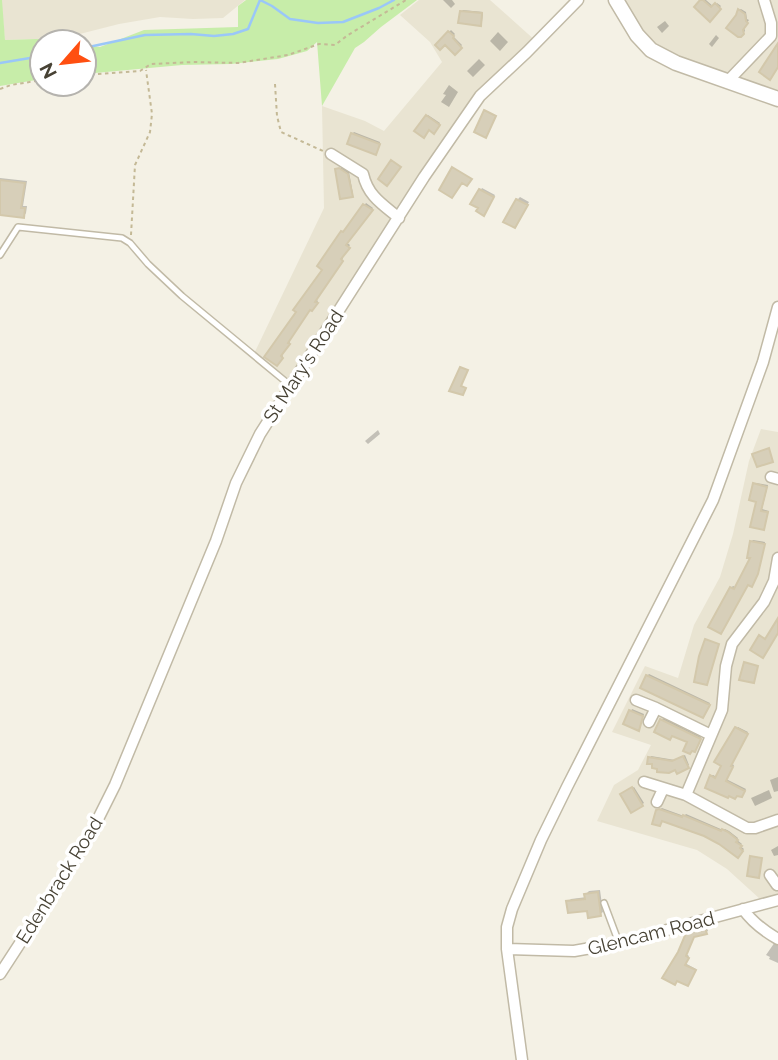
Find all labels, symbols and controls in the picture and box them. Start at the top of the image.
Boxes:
north arrow [28,28,98,98]
text: N [35,59,61,83]
street label: St Mary's Road [258,306,348,426]
street label: Edenbrack Road [11,813,107,947]
street label: Glencam Road [585,907,717,959]

